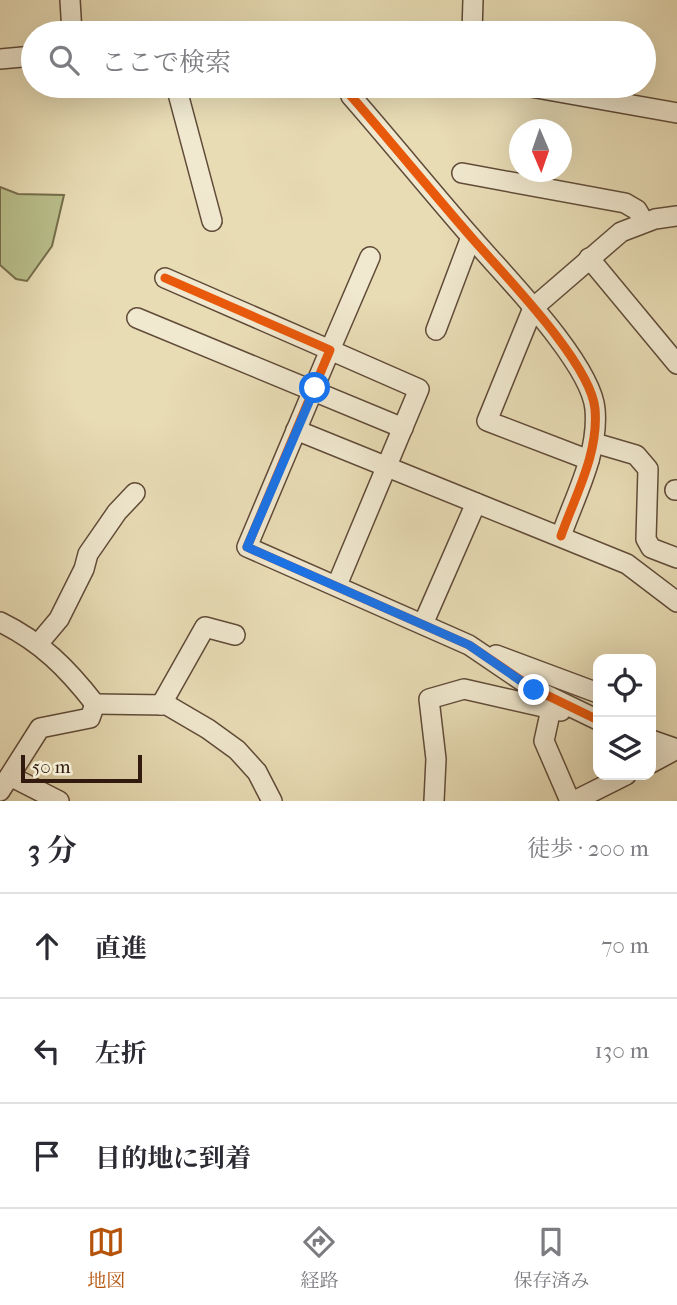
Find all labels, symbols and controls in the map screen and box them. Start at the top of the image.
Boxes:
search box [21,21,656,98]
icon: search [45,41,83,79]
text: ここで検索 [101,47,231,78]
north arrow [509,119,572,182]
route start [299,372,330,403]
map controls [593,654,656,780]
button: locate [593,654,656,717]
route end [518,674,549,705]
button: layers [593,717,656,780]
scale bar [21,752,142,784]
text: 50 m [32,756,71,778]
text: 3 分 [28,833,77,868]
text: 徒歩 · 200 m [527,835,649,862]
icon: ahead [28,927,66,965]
text: 70 m [601,932,649,959]
text: 直進 [95,933,147,964]
icon: left [28,1032,66,1070]
text: 130 m [595,1037,649,1064]
text: 左折 [95,1038,147,1069]
icon: arrive [28,1137,66,1175]
text: 目的地に到着 [95,1143,251,1174]
tab: 地図 [87,1223,126,1292]
tab: 経路 [300,1223,339,1292]
tab: 保存済み [513,1223,590,1292]

